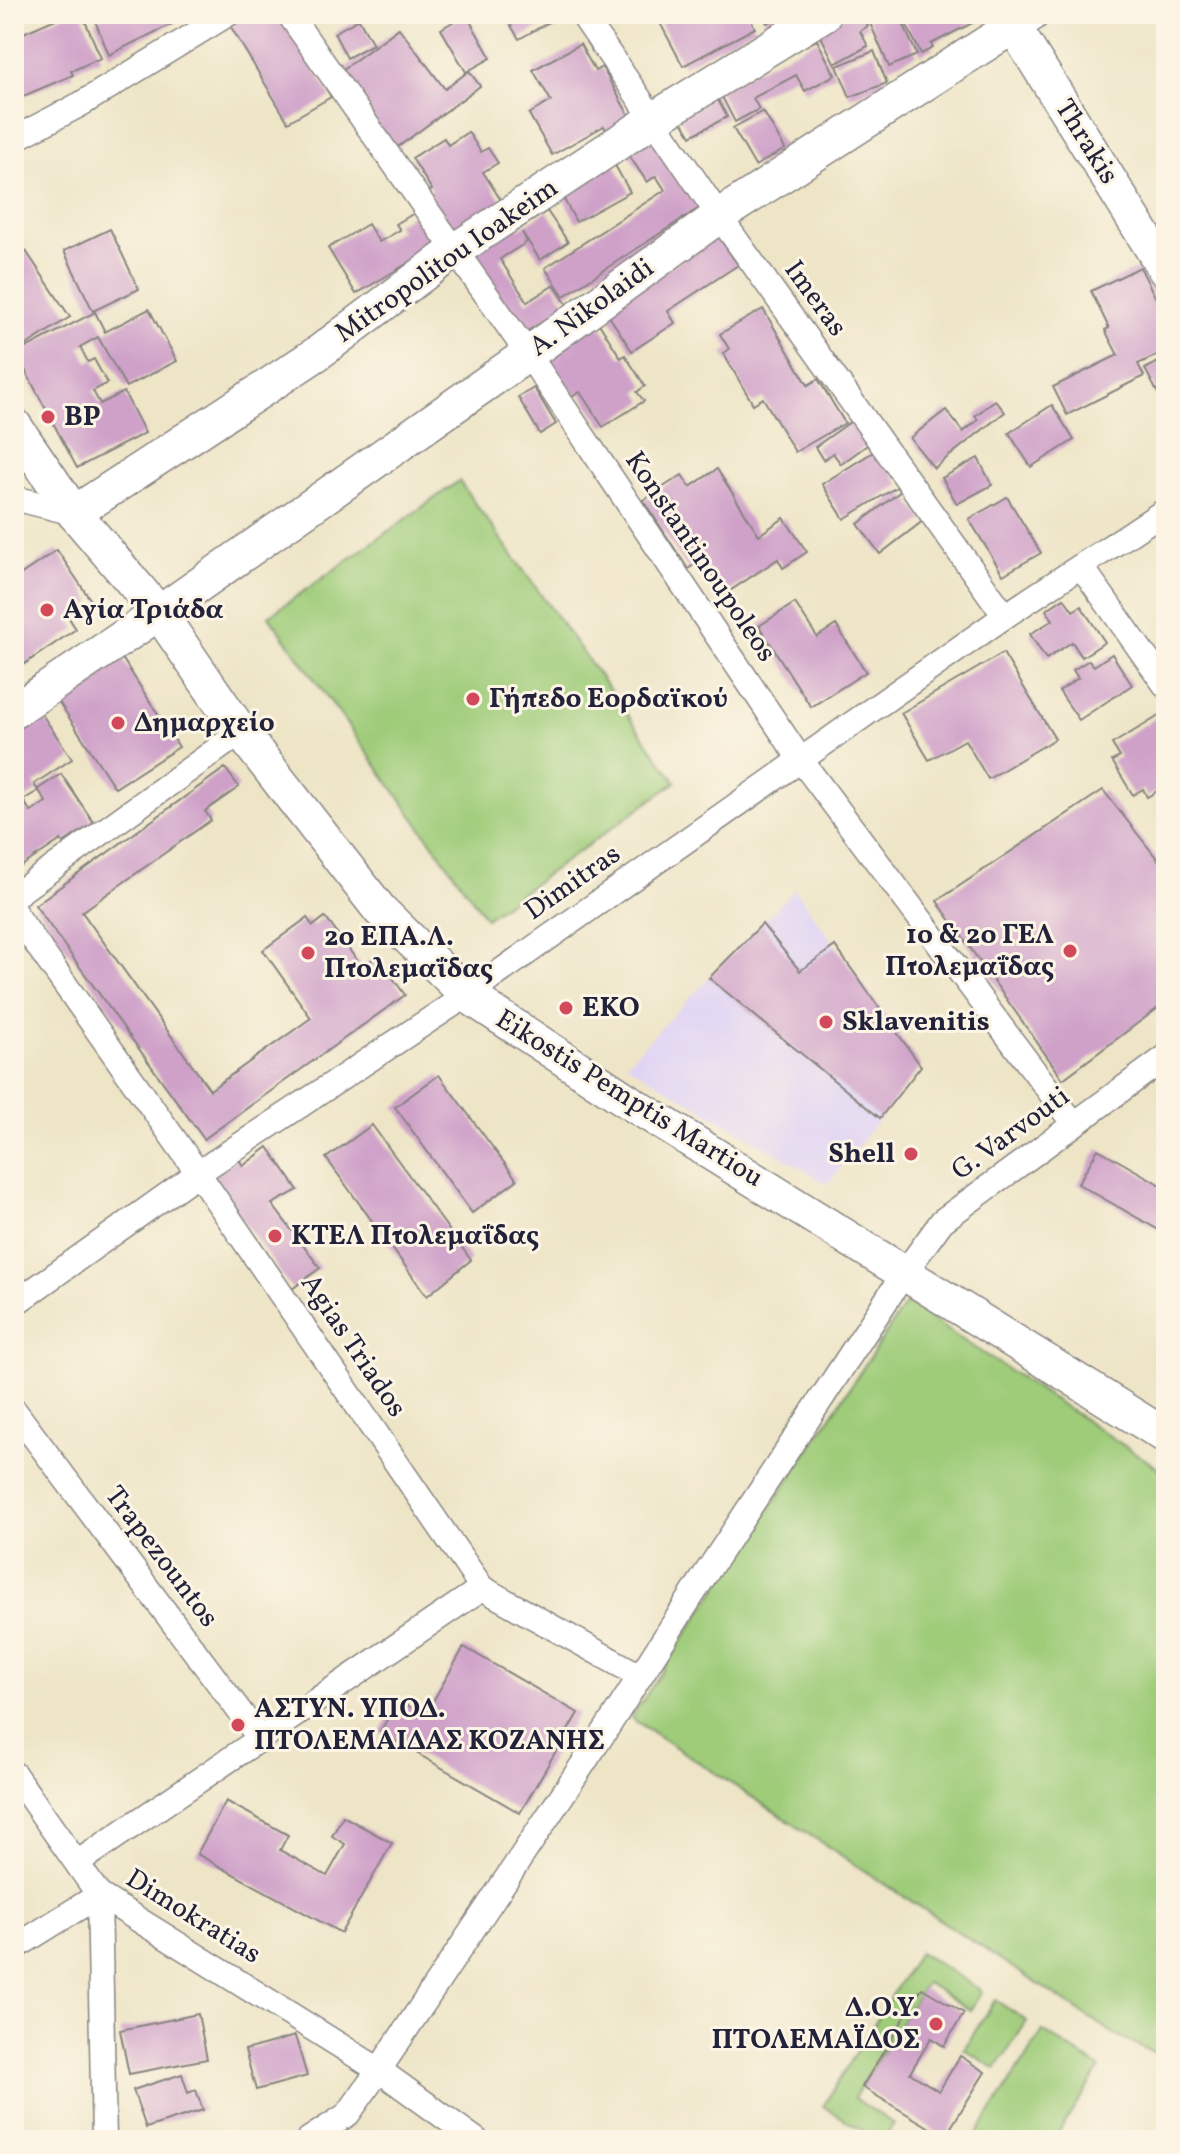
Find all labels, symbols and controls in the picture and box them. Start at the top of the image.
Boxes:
street label: Thrakis [1045,92,1127,192]
street label: Mitropolitou Ioakeim [328,169,566,353]
street label: A. Nikolaidi [522,249,662,367]
street label: Imeras [774,253,856,345]
place label: BP [64,398,101,437]
marker: BP [39,408,57,426]
street label: Konstantinoupoleos [615,444,785,670]
place label: Αγία Τριάδα [63,591,224,630]
marker: Αγία Τριάδα [38,601,56,619]
place label: Γήπεδο Εορδαϊκού [489,680,728,719]
marker: Γήπεδο Εορδαϊκού [464,690,482,708]
place label: Δημαρχείο [134,704,275,743]
marker: Δημαρχείο [109,714,127,732]
street label: Dimitras [517,836,629,930]
place label: 1ο & 2ο ΓΕΛ Πτολεμαΐδας [885,916,1054,987]
place label: 2ο ΕΠΑ.Λ. Πτολεμαΐδας [324,918,493,989]
marker: 1ο & 2ο ΓΕΛ Πτολεμαΐδας [1061,942,1079,960]
marker: 2ο ΕΠΑ.Λ. Πτολεμαΐδας [299,944,317,962]
place label: EKO [582,989,640,1028]
marker: EKO [557,999,575,1017]
street label: Eikostis Pemptis Martiou [488,1001,770,1197]
place label: Sklavenitis [842,1003,990,1042]
marker: Sklavenitis [817,1013,835,1031]
street label: G. Varvouti [944,1078,1078,1190]
place label: Shell [828,1135,895,1174]
marker: Shell [902,1145,920,1163]
place label: ΚΤΕΛ Πτολεμαΐδας [291,1217,539,1256]
marker: ΚΤΕΛ Πτολεμαΐδας [266,1227,284,1245]
street label: Agias Triados [291,1267,415,1425]
street label: Trapezountos [95,1478,227,1636]
place label: ΑΣΤΥΝ. ΥΠΟΔ. ΠΤΟΛΕΜΑΙΔΑΣ ΚΟΖΑΝΗΣ [254,1690,605,1761]
marker: ΑΣΤΥΝ. ΥΠΟΔ. ΠΤΟΛΕΜΑΙΔΑΣ ΚΟΖΑΝΗΣ [229,1716,247,1734]
street label: Dimokratias [118,1860,268,1974]
place label: Δ.Ο.Υ. ΠΤΟΛΕΜΑΪΔΟΣ [711,1989,920,2060]
marker: Δ.Ο.Υ. ΠΤΟΛΕΜΑΪΔΟΣ [927,2015,945,2033]

